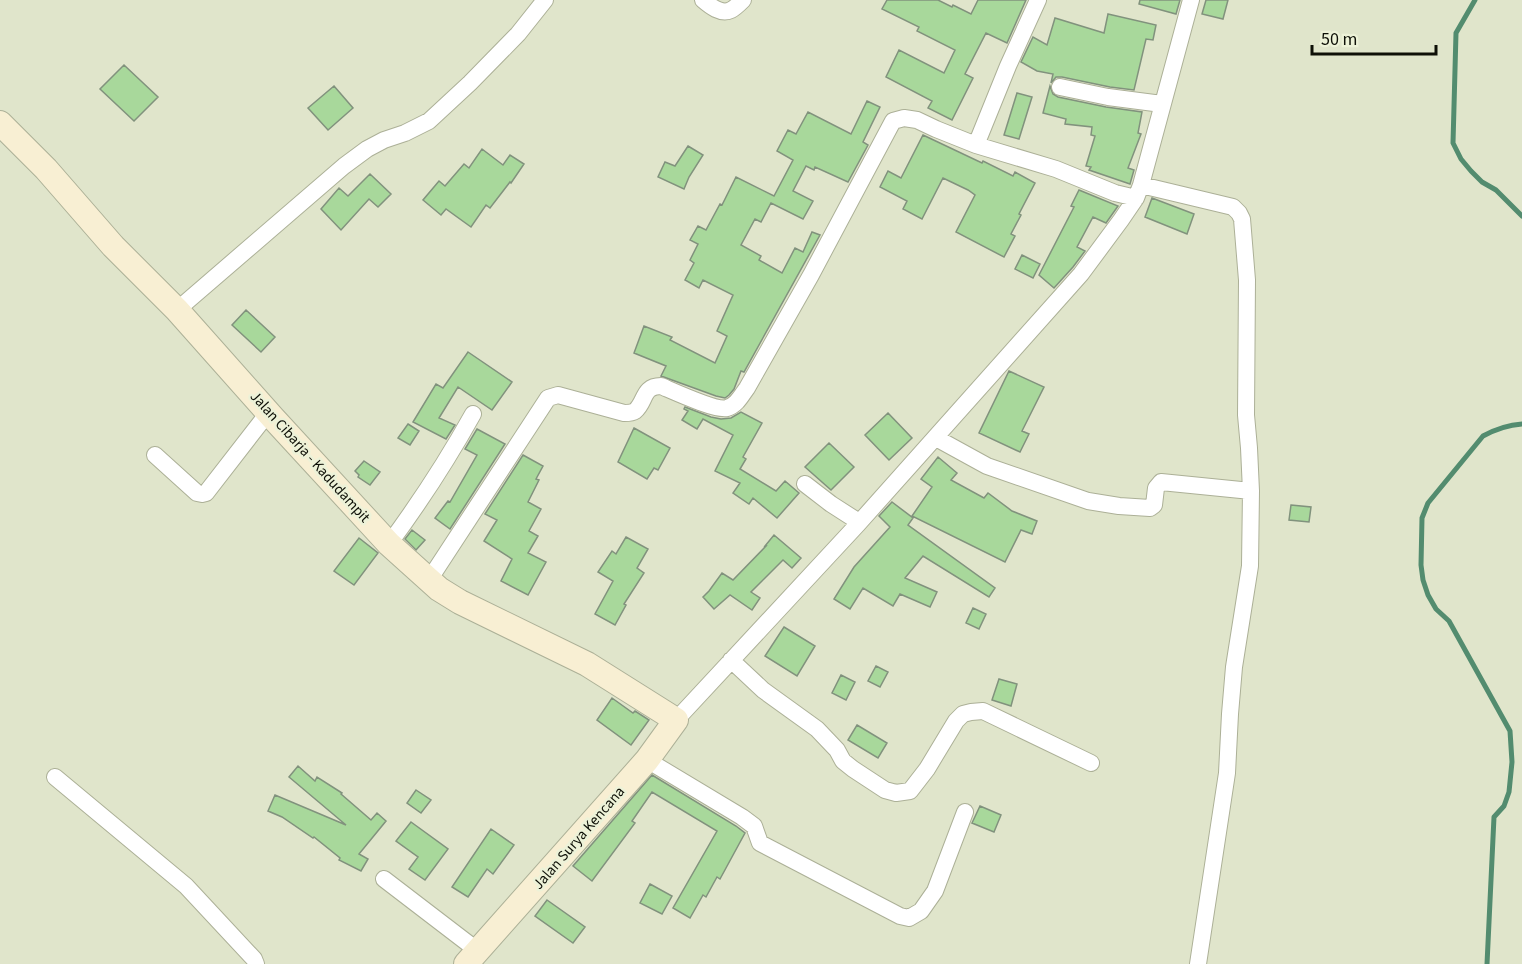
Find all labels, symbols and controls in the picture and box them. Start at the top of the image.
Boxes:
scale bar [1312,18,1436,56]
text: 50 m [1321,27,1357,52]
street label: Jalan Cibarja - Kadudampit [245,387,375,527]
street label: Jalan Surya Kencana [528,782,630,894]

